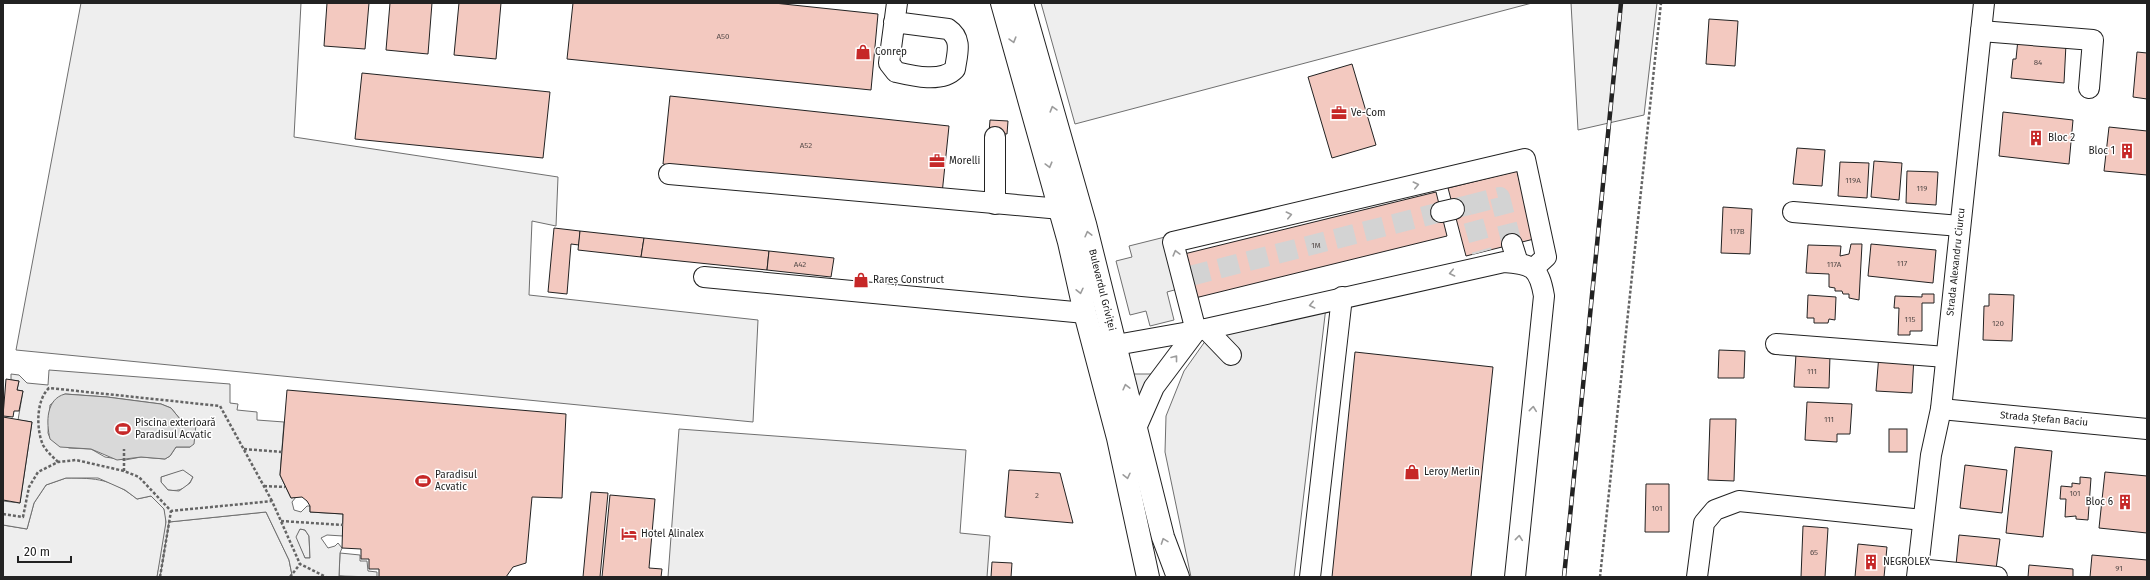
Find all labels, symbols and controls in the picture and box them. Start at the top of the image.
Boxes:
house number: A50 [716,32,730,41]
one-way arrow [1008,37,1017,44]
shop icon: Conrep [854,43,872,61]
place label: Conrep [875,46,907,58]
house number: 84 [2034,58,2043,67]
office icon: Ve-Com [1330,104,1348,122]
one-way arrow [1049,106,1057,112]
place label: Ve-Com [1351,107,1386,119]
building icon: Bloc 2 [2027,129,2045,147]
place label: Bloc 2 [2048,132,2075,144]
house number: A52 [800,141,812,150]
building icon: Bloc 1 [2118,142,2136,160]
place label: Bloc 1 [2088,145,2115,157]
office icon: Morelli [928,152,946,170]
place label: Morelli [949,155,980,167]
one-way arrow [1044,162,1053,169]
house number: 119A [1845,176,1861,185]
one-way arrow [1412,181,1419,190]
house number: 119 [1916,184,1928,193]
street label: Strada Alexandru Ciurcu [1944,207,1968,317]
one-way arrow [1286,211,1293,219]
house number: 117B [1729,227,1745,236]
one-way arrow [1084,231,1093,238]
house number: 1M [1311,241,1321,250]
street label: Bulevardul Griviței [1086,248,1118,332]
one-way arrow [1172,249,1181,256]
house number: 117 [1897,259,1908,268]
house number: A42 [794,260,806,269]
house number: 117A [1827,260,1842,269]
one-way arrow [1449,269,1455,277]
shop icon: Rareș Construct [852,271,870,289]
place label: Rareș Construct [873,274,945,286]
one-way arrow [1076,288,1084,295]
one-way arrow [1309,300,1315,308]
house number: 115 [1905,315,1915,324]
house number: 120 [1992,319,2004,328]
one-way arrow [1171,355,1178,362]
house number: 111 [1807,367,1817,376]
one-way arrow [1123,384,1131,391]
one-way arrow [1528,406,1537,412]
street label: Strada Ștefan Baciu [1999,409,2089,429]
house number: 111 [1824,415,1834,424]
place label: Piscina exterioară Paradisul Acvatic [135,417,216,441]
sports icon: Piscina exterioară Paradisul Acvatic [114,420,132,438]
shop icon: Leroy Merlin [1403,463,1421,481]
place label: Leroy Merlin [1424,466,1480,478]
place label: Paradisul Acvatic [435,469,477,493]
sports icon: Paradisul Acvatic [414,472,432,490]
one-way arrow [1122,473,1130,479]
house number: 101 [2069,489,2081,498]
house number: 2 [1035,491,1039,500]
building icon: Bloc 6 [2116,493,2134,511]
place label: Bloc 6 [2085,496,2113,508]
house number: 101 [1651,504,1663,513]
hotel icon: Hotel Alinalex [620,525,638,543]
place label: Hotel Alinalex [641,528,704,540]
one-way arrow [1514,535,1523,541]
one-way arrow [1161,537,1169,544]
scale bar [18,538,71,564]
text: 20 m [24,545,50,559]
house number: 65 [1810,548,1818,557]
building icon: NEGROLEX [1862,553,1880,571]
place label: NEGROLEX [1883,556,1931,568]
house number: 91 [2115,564,2123,573]

